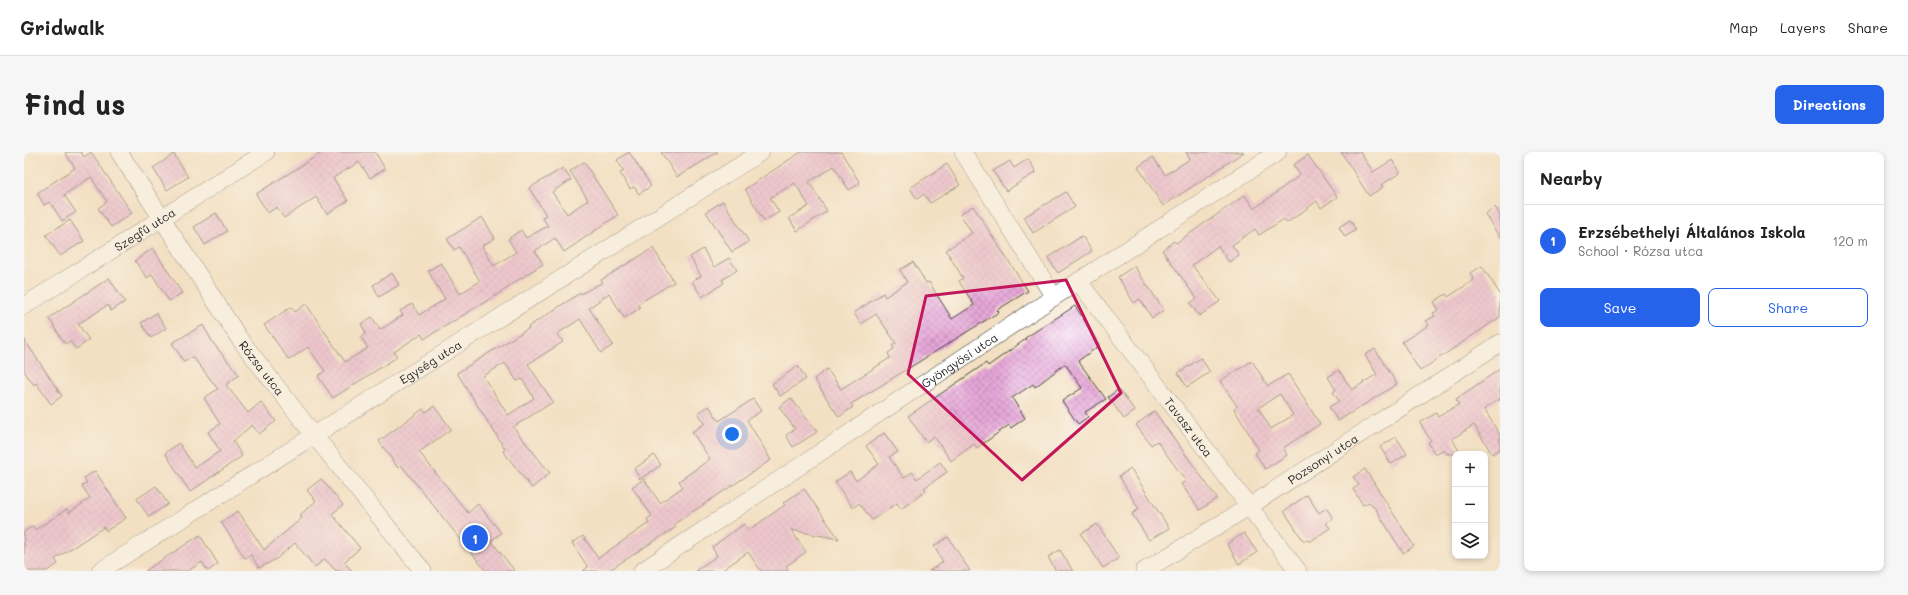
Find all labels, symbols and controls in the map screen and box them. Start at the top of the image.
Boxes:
text: Gridwalk [20,15,105,40]
text: Map [1729,18,1758,37]
text: Layers [1780,18,1826,37]
text: Share [1848,18,1888,37]
button: Directions [1775,85,1884,124]
text: Find us [24,86,125,122]
text: Nearby [1540,167,1602,189]
street label: Szegfű utca [111,204,178,255]
text: Erzsébethelyi Általános Iskola [1578,222,1806,242]
text: 1 [1550,232,1556,249]
text: 120 m [1832,232,1868,249]
text: School · Rózsa utca [1578,242,1703,259]
button: Save [1540,288,1700,327]
button: Share [1708,288,1868,327]
street label: Gyöngyösi utca [918,329,1001,391]
street label: Egység utca [396,336,464,387]
street label: Rózsa utca [236,337,288,398]
street label: Tavasz utca [1161,394,1217,460]
your location [722,424,742,444]
street label: Pozsonyi utca [1284,430,1361,487]
map controls [1452,451,1488,559]
button: + [1452,451,1488,487]
button: − [1452,487,1488,523]
pin: 1 [462,523,488,553]
button: layers [1452,523,1488,559]

